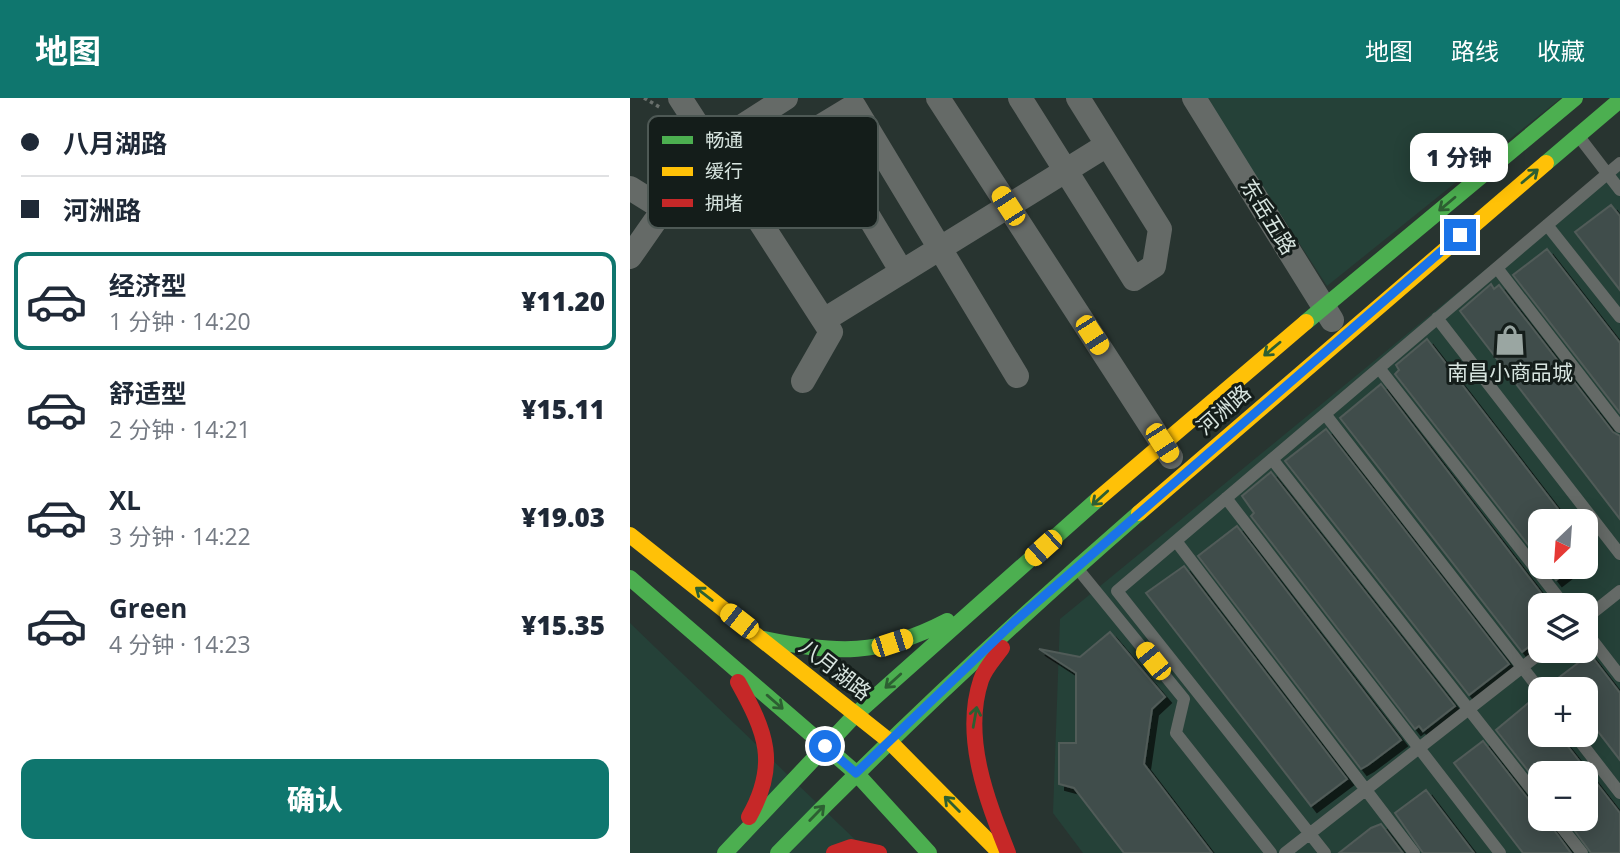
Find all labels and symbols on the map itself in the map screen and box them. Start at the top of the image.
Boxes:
legend [648,116,878,228]
text: 畅通 [705,127,743,153]
callout: 1 分钟 [1411,134,1509,183]
text: 缓行 [705,158,743,184]
one-way arrow [1521,168,1539,183]
street label: 东岳五路 [1235,173,1303,260]
car [988,183,1029,229]
text: 拥堵 [705,190,743,216]
one-way arrow [1438,196,1456,212]
route end [1444,219,1476,251]
car [1072,312,1113,358]
shop icon: 南昌小商品城 [1493,323,1527,357]
one-way arrow [1263,341,1281,357]
place label: 南昌小商品城 [1447,358,1573,386]
street label: 河洲路 [1190,378,1256,440]
car [1142,420,1183,466]
one-way arrow [1091,490,1109,506]
north arrow [1528,509,1598,579]
car [1021,526,1066,570]
one-way arrow [696,586,714,602]
car [716,600,763,642]
car [869,627,916,659]
street label: 八月湖路 [794,632,877,706]
car [1132,638,1175,684]
one-way arrow [884,673,902,689]
one-way arrow [765,694,783,710]
one-way arrow [969,706,982,729]
route start [809,730,841,762]
one-way arrow [944,796,961,813]
one-way arrow [808,805,825,822]

